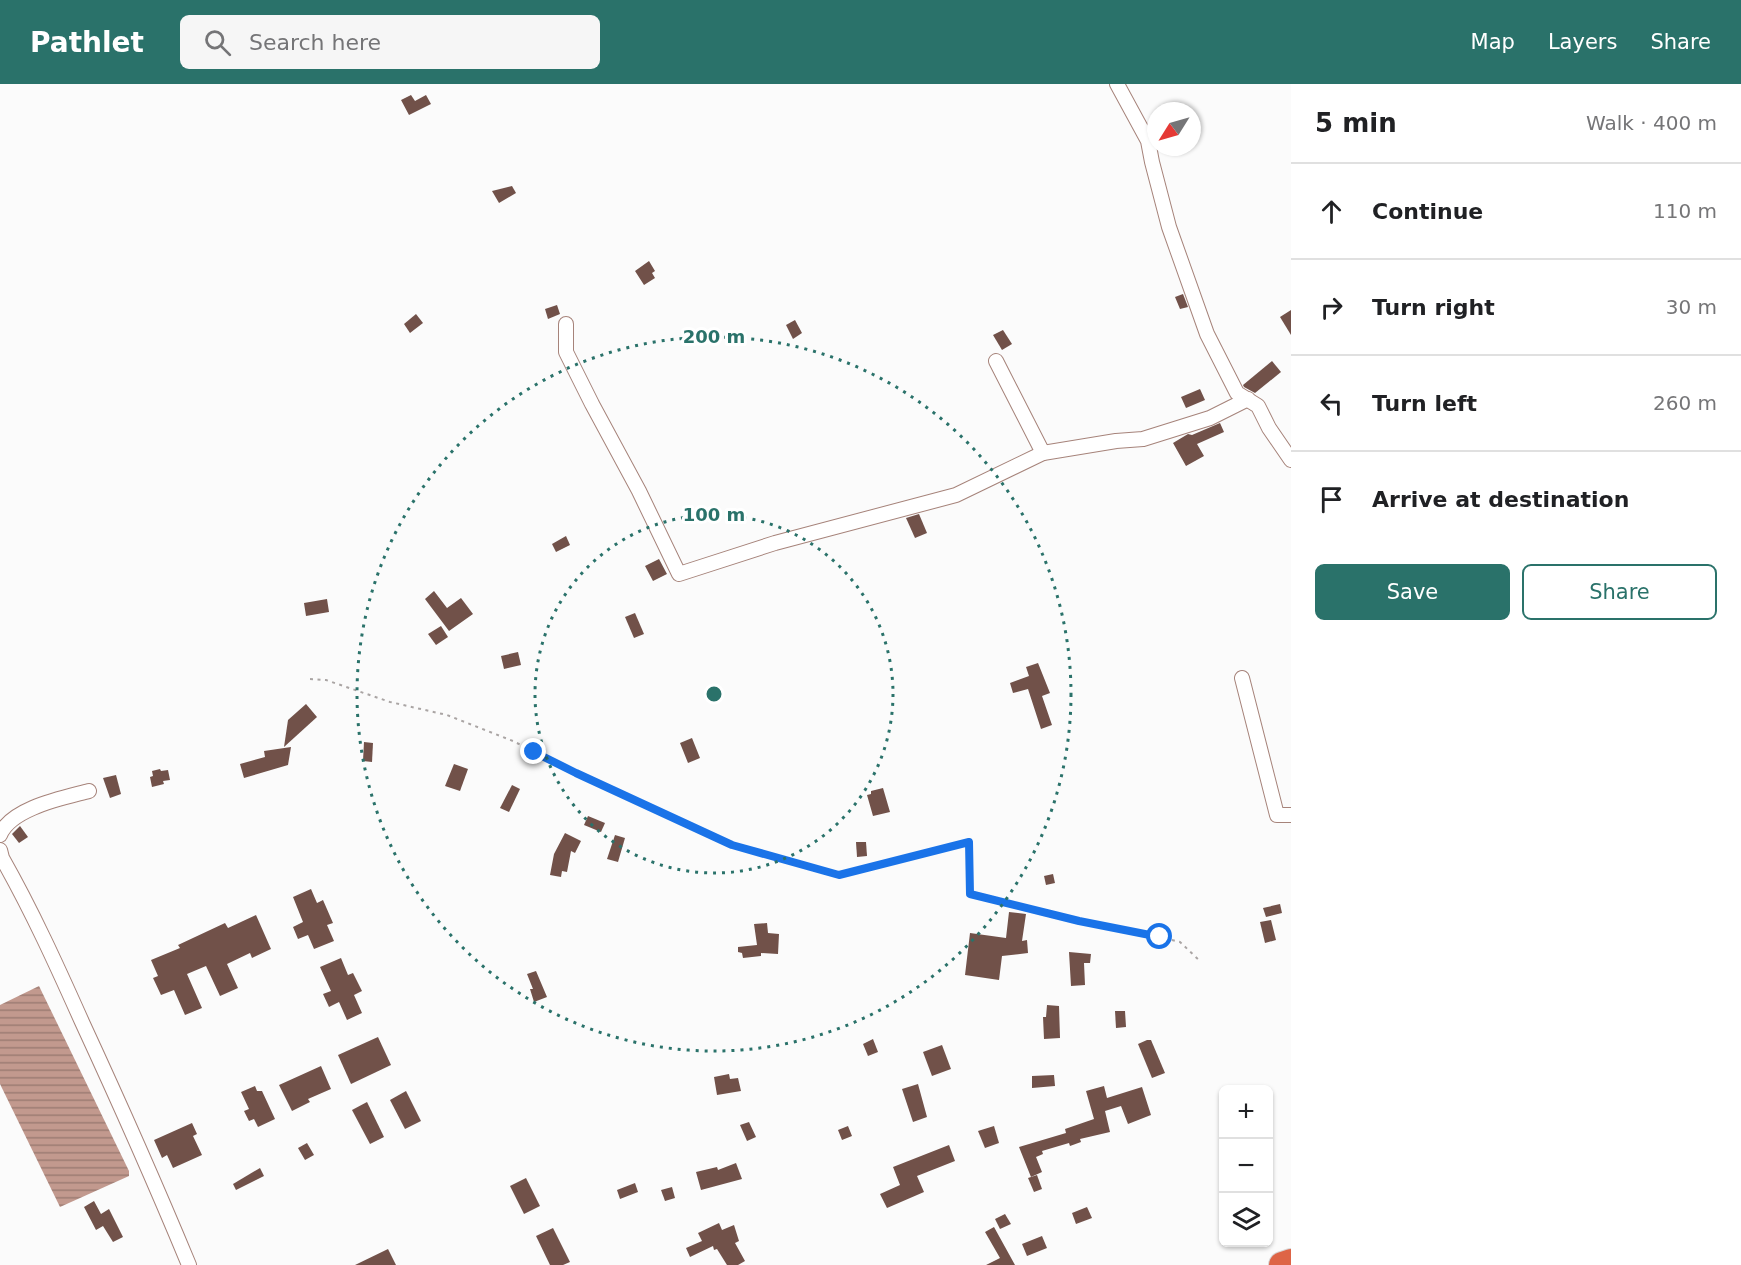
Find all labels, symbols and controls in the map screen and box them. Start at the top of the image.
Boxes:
search box [180,15,600,69]
text: Pathlet [30,26,144,59]
icon: search [201,26,234,59]
text: Search here [249,30,381,55]
text: Map [1471,30,1515,54]
text: Layers [1548,30,1617,54]
text: Share [1650,30,1711,54]
north arrow [1147,102,1201,156]
text: 5 min [1315,108,1397,138]
text: Walk · 400 m [1586,111,1717,135]
icon: ahead [1315,195,1348,228]
text: Continue [1372,199,1483,224]
text: 110 m [1653,199,1717,223]
icon: right [1315,291,1348,324]
text: Turn right [1372,295,1495,320]
text: 30 m [1666,295,1717,319]
text: 200 m [683,326,745,347]
icon: left [1315,387,1348,420]
text: Turn left [1372,391,1477,416]
text: 260 m [1653,391,1717,415]
icon: arrive [1315,483,1348,516]
text: Arrive at destination [1372,487,1629,512]
text: 100 m [683,504,745,525]
button: Save [1315,564,1510,620]
button: Share [1522,564,1717,620]
centre of rings [704,684,724,704]
route end [520,738,546,764]
route start [1146,923,1172,949]
map controls [1219,1085,1273,1247]
button: + [1219,1085,1273,1139]
button: − [1219,1139,1273,1193]
button: layers [1219,1193,1273,1247]

